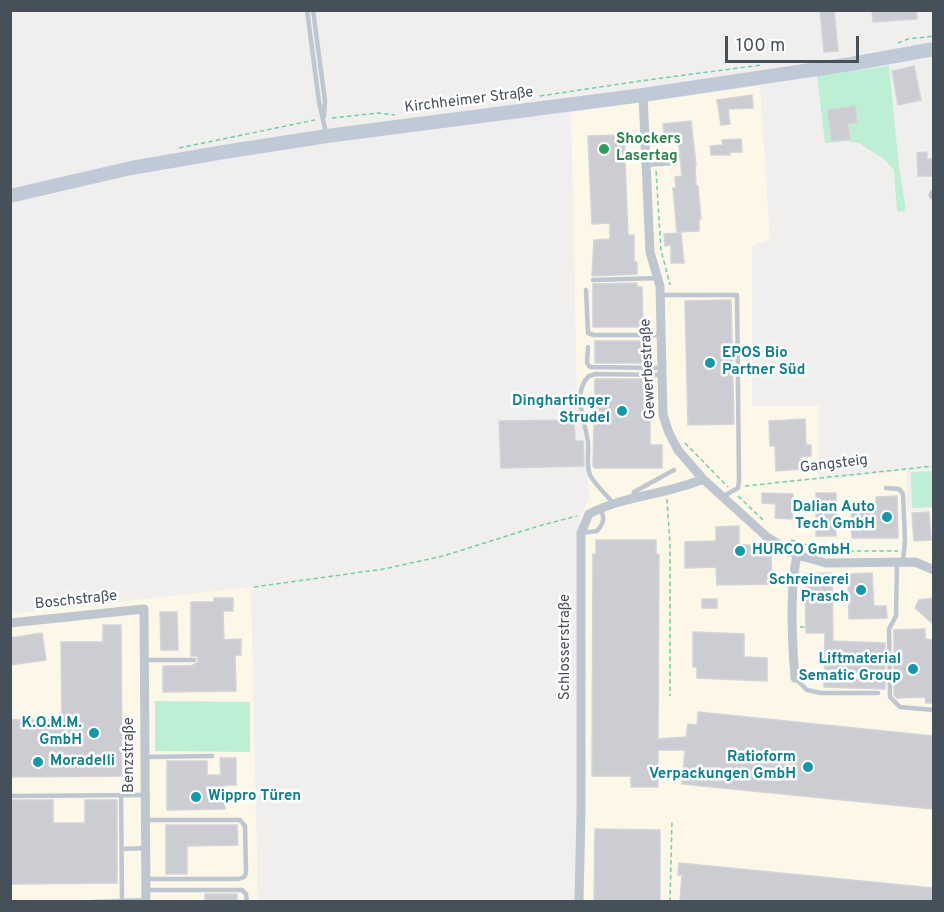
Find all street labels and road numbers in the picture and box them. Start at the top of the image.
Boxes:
street label: Kirchheimer Straße [403,84,535,118]
street label: Gewerbestraße [637,318,661,420]
street label: Gangsteig [799,452,869,478]
street label: Boschstraße [34,588,118,614]
street label: Schlosserstraße [557,594,575,700]
street label: Benzstraße [121,717,139,793]

